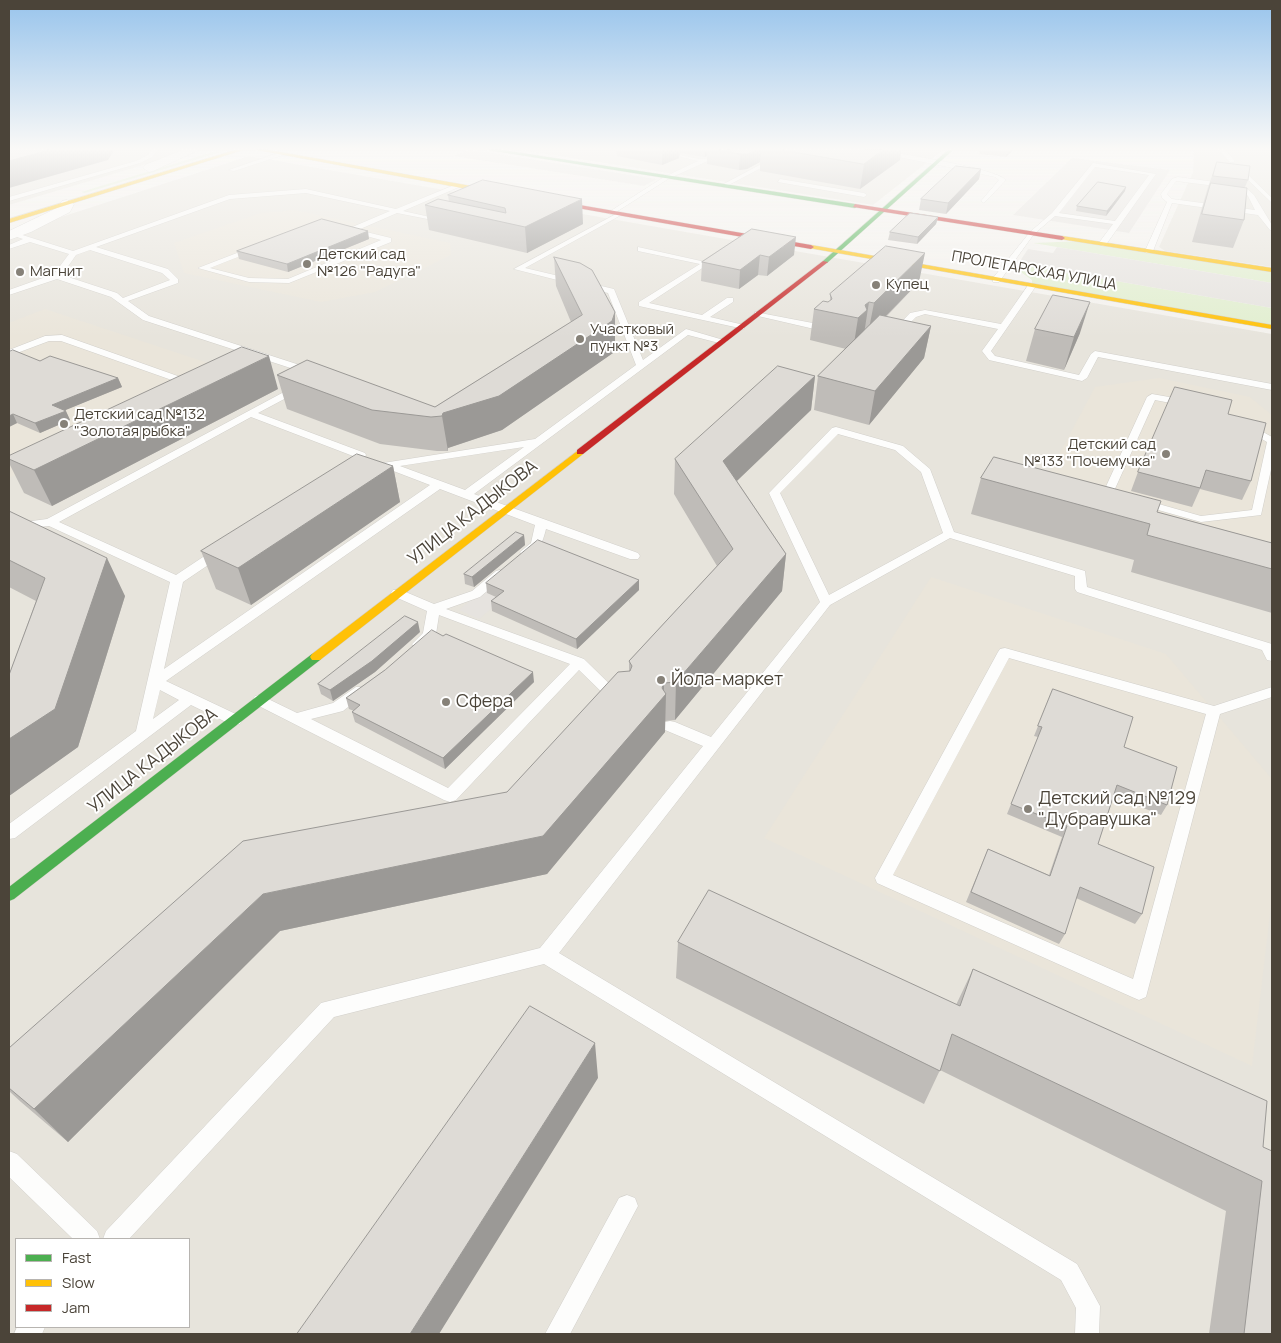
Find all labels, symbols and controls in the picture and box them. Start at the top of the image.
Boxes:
place label: Детский сад №126 "Радуга" [317,246,421,281]
street label: ПРОЛЕТАРСКАЯ УЛИЦА [950,248,1118,294]
marker: Детский сад №126 "Радуга" [301,258,313,270]
place label: Магнит [30,263,83,281]
marker: Магнит [14,266,26,278]
place label: Купец [886,276,929,294]
marker: Купец [870,279,882,291]
place label: Участковый пункт №3 [590,321,674,356]
marker: Участковый пункт №3 [574,333,586,345]
place label: Детский сад №132 "Золотая рыбка" [74,406,205,441]
marker: Детский сад №132 "Золотая рыбка" [58,418,70,430]
place label: Детский сад №133 "Почемучка" [1024,436,1156,471]
marker: Детский сад №133 "Почемучка" [1160,448,1172,460]
street label: УЛИЦА КАДЫКОВА [404,456,542,570]
place label: Йола-маркет [671,669,783,691]
marker: Йола-маркет [655,674,667,686]
place label: Сфера [456,691,513,713]
marker: Сфера [440,696,452,708]
street label: УЛИЦА КАДЫКОВА [84,704,222,818]
place label: Детский сад №129 "Дубравушка" [1038,788,1196,831]
marker: Детский сад №129 "Дубравушка" [1022,803,1034,815]
legend [15,1238,190,1328]
text: Fast [62,1247,91,1268]
text: Slow [62,1272,95,1293]
text: Jam [62,1297,90,1318]

